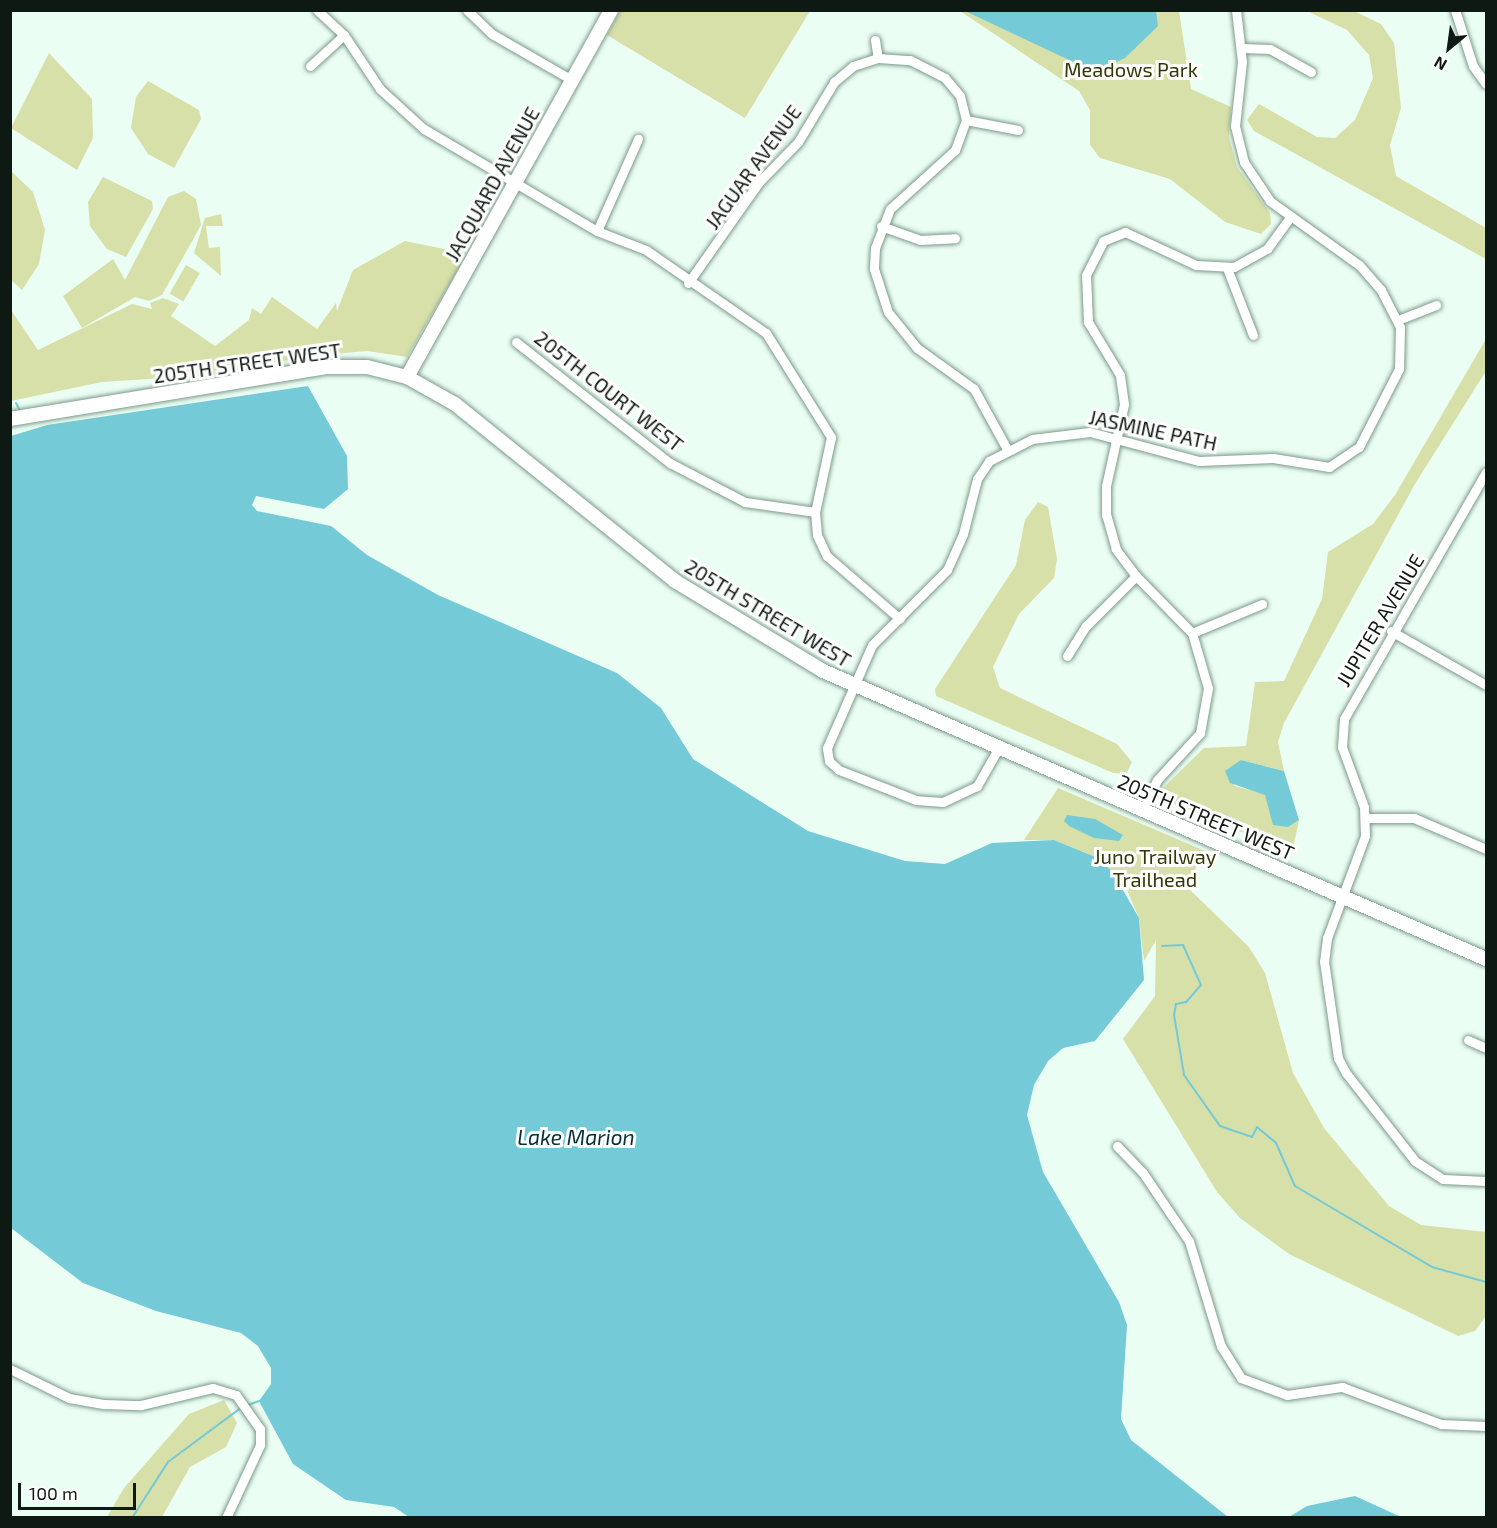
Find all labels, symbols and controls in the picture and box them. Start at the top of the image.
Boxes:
north arrow [1419,18,1479,78]
text: N [1430,53,1450,75]
park label: Meadows Park [1064,57,1198,81]
street label: JAGUAR AVENUE [700,100,806,234]
street label: JACQUARD AVENUE [440,102,544,266]
street label: 205TH COURT WEST [530,325,688,457]
street label: 205TH STREET WEST [151,338,343,388]
street label: JASMINE PATH [1087,405,1219,455]
street label: JUPITER AVENUE [1331,549,1429,691]
street label: 205TH STREET WEST [680,554,856,672]
street label: 205TH STREET WEST [1114,769,1298,865]
park label: Juno Trailway Trailhead [1094,844,1216,891]
water label: Lake Marion [517,1124,635,1150]
scale bar [21,1471,140,1509]
text: 100 m [29,1482,78,1504]

